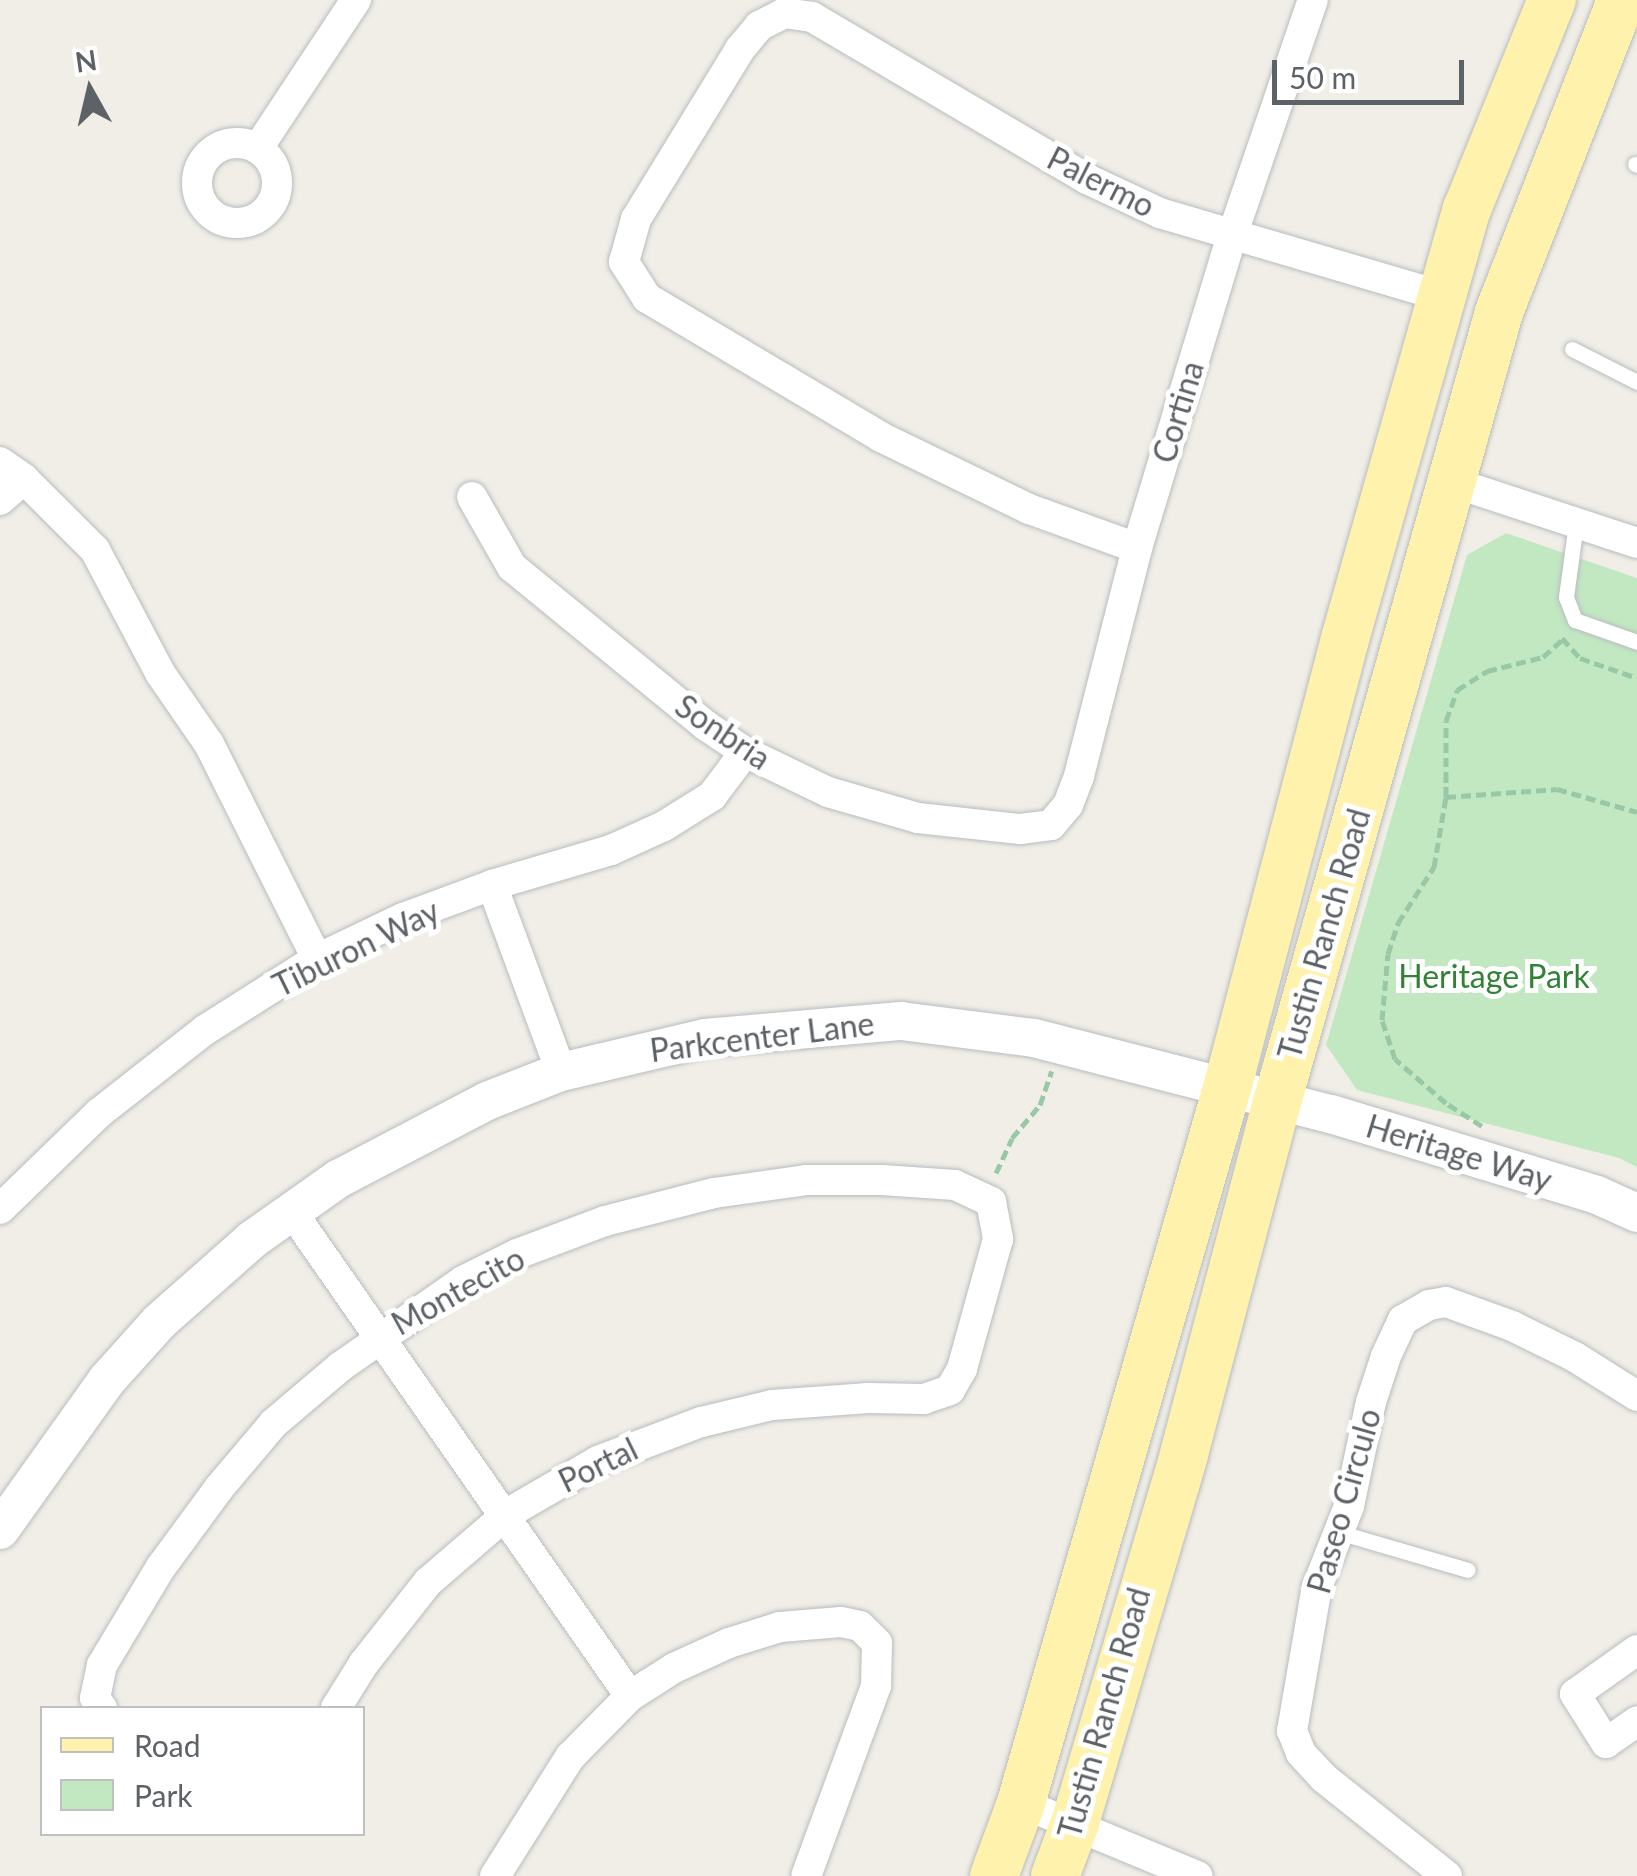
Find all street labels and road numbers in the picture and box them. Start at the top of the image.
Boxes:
street label: Palermo [1041,139,1161,225]
street label: Cortina [1144,357,1212,467]
street label: Sonbria [668,686,778,778]
street label: Tustin Ranch Road [1270,804,1378,1064]
street label: Tiburon Way [266,891,446,1005]
street label: Parkcenter Lane [647,1004,877,1070]
street label: Heritage Way [1361,1107,1557,1199]
street label: Montecito [385,1239,531,1343]
street label: Paseo Circulo [1299,1404,1389,1598]
street label: Portal [552,1430,644,1500]
street label: Tustin Ranch Road [1050,1583,1158,1843]

